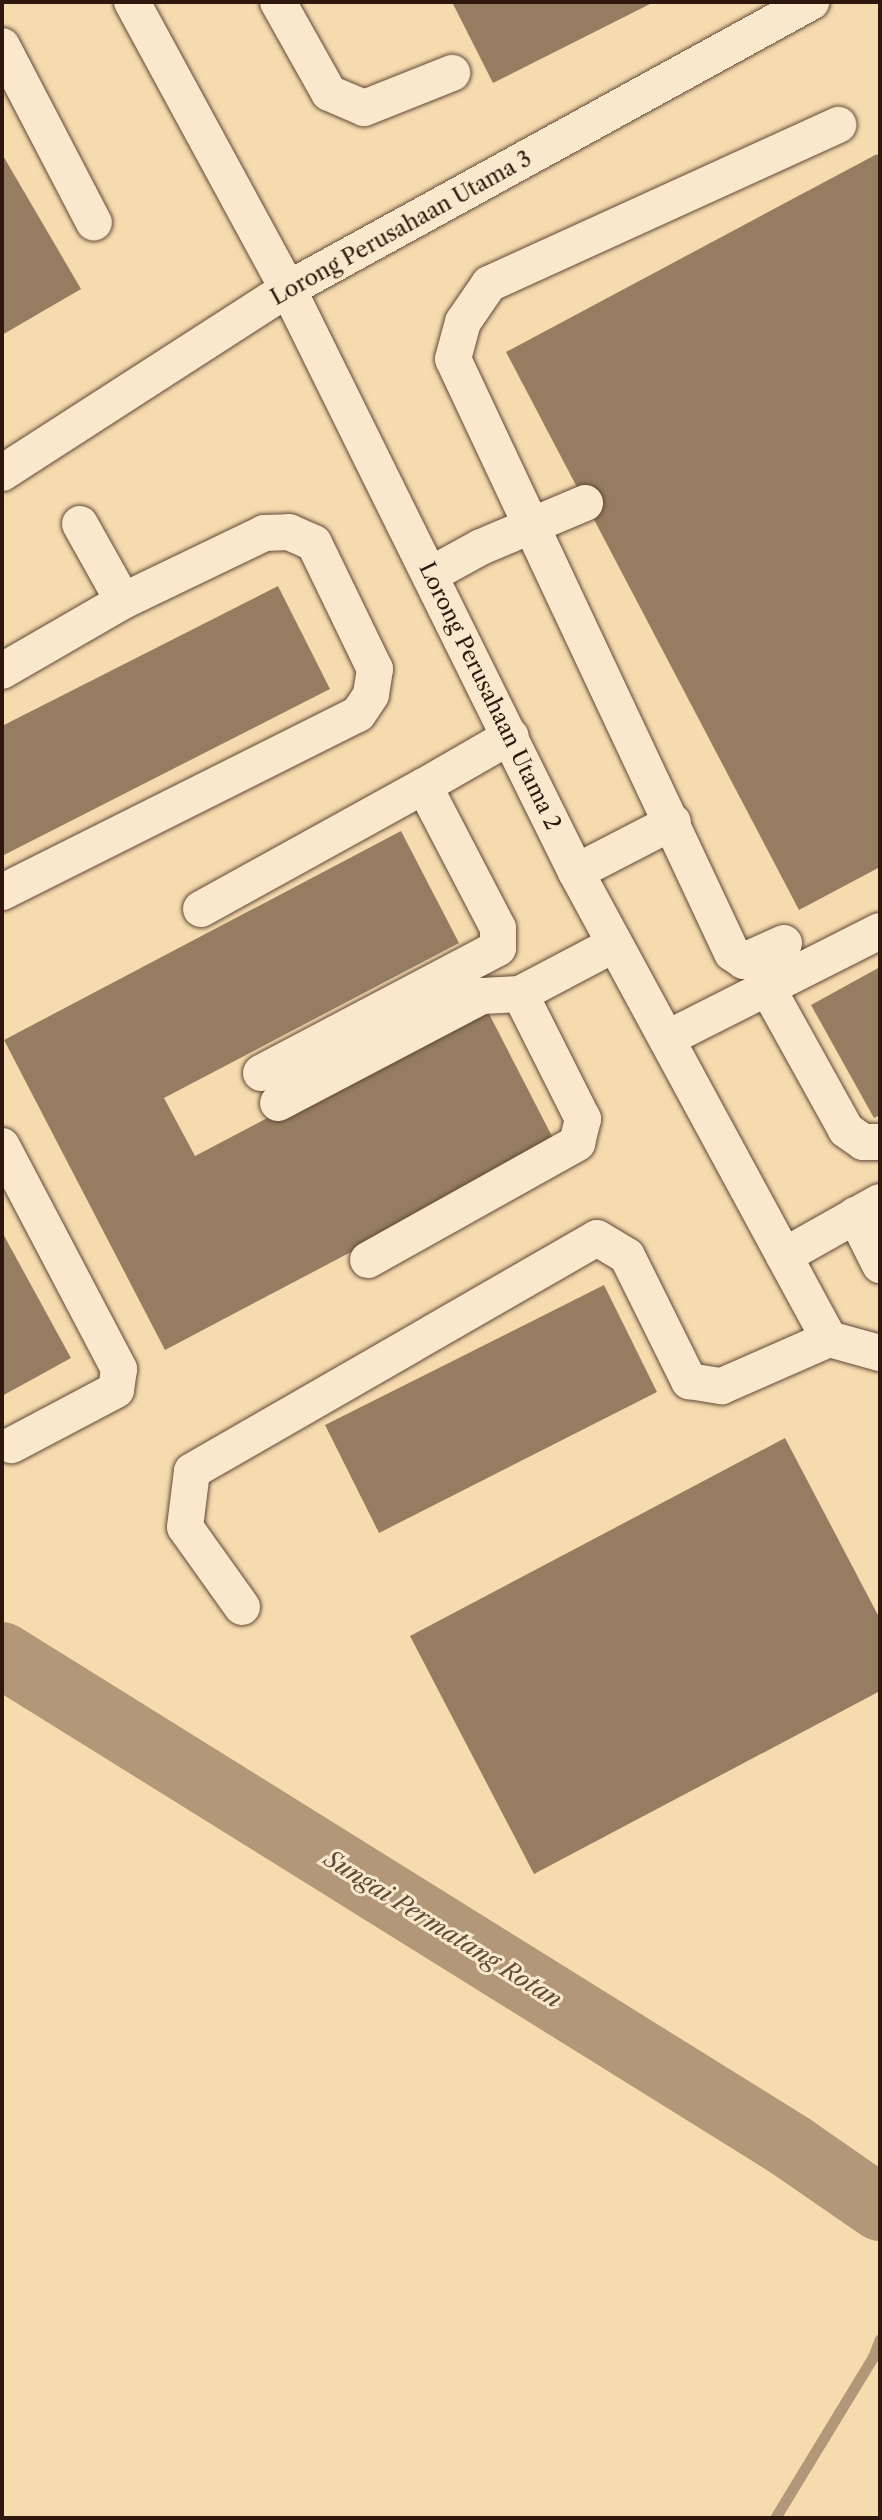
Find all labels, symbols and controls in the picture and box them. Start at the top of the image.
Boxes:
street label: Lorong Perusahaan Utama 3 [266,145,536,311]
street label: Lorong Perusahaan Utama 2 [413,558,567,834]
water label: Sungai Permatang Rotan [319,1844,567,2014]

